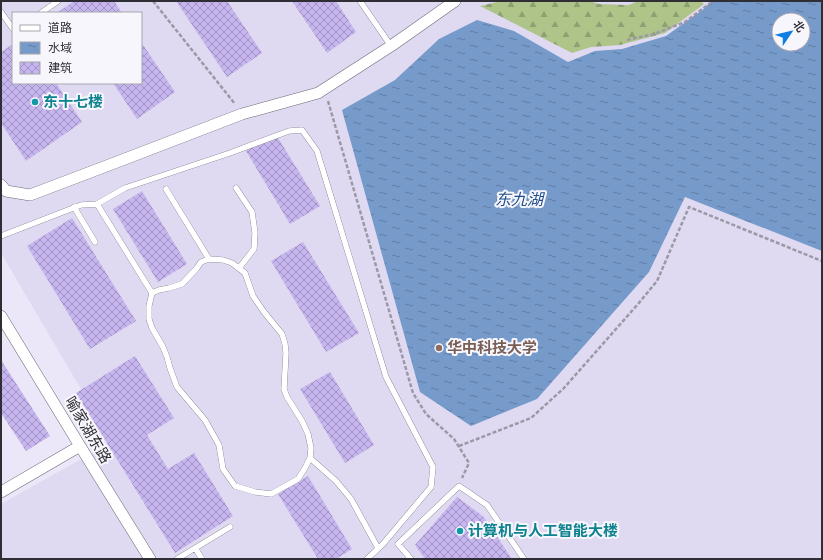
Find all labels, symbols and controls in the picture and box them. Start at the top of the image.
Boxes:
legend [12,12,142,84]
north arrow [771,12,811,52]
text: 北 [790,18,808,35]
text: 道路 [48,20,72,35]
text: 水域 [48,40,72,55]
text: 建筑 [48,60,72,75]
place label: 东十七楼 [43,92,103,111]
marker: 东十七楼 [30,97,40,107]
water label: 东九湖 [495,189,546,209]
place label: 华中科技大学 [447,338,537,357]
marker: 华中科技大学 [434,343,444,353]
street label: 喻家湖东路 [61,393,116,467]
place label: 计算机与人工智能大楼 [468,521,618,540]
marker: 计算机与人工智能大楼 [455,526,465,536]

